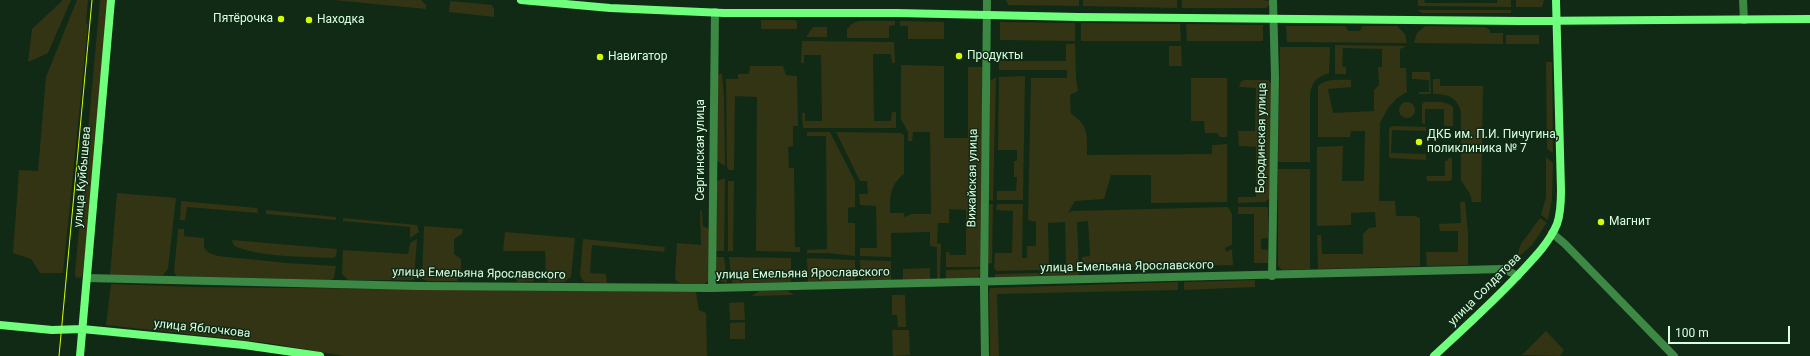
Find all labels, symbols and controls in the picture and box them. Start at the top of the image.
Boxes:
place label: Пятёрочка [213,12,273,26]
place label: Находка [317,13,365,27]
marker: Пятёрочка [276,14,286,24]
marker: Находка [304,15,314,25]
place label: Продукты [967,49,1023,63]
place label: Навигатор [608,50,667,64]
marker: Продукты [954,51,964,61]
marker: Навигатор [595,52,605,62]
street label: Бородинская улица [1254,83,1270,193]
street label: Сергинская улица [694,99,708,201]
street label: улица Куйбышева [71,126,95,228]
street label: Вижайская улица [965,128,981,228]
place label: ДКБ им. П.И. Пичугина, поликлиника № 7 [1427,128,1558,156]
marker: ДКБ им. П.И. Пичугина, поликлиника № 7 [1414,137,1424,147]
place label: Магнит [1609,215,1651,229]
marker: Магнит [1596,217,1606,227]
street label: улица Солдатова [1446,251,1524,329]
street label: улица Емельяна Ярославского [1040,258,1214,276]
street label: улица Емельяна Ярославского [392,265,566,283]
street label: улица Емельяна Ярославского [716,265,890,283]
street label: улица Яблочкова [153,317,251,341]
scale bar [1670,318,1792,344]
text: 100 m [1675,326,1709,340]

